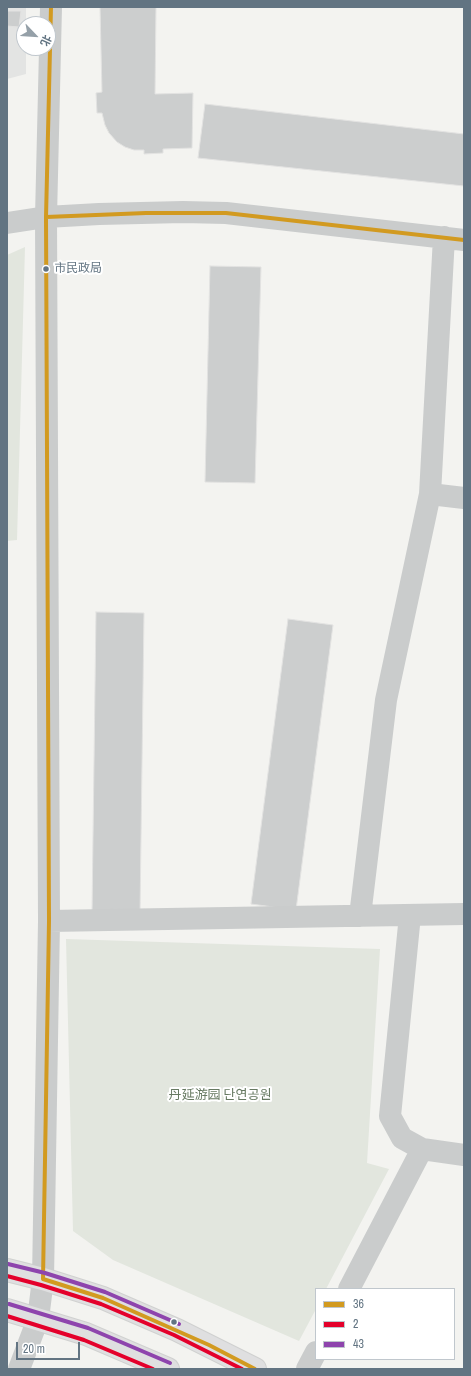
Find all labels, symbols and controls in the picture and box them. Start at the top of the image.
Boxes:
north arrow [16,16,56,56]
text: 北 [37,33,55,49]
place label: 市民政局 [54,262,102,276]
marker: 市民政局 [41,264,51,274]
park label: 丹延游园 단연공원 [169,1088,271,1104]
legend [315,1288,455,1360]
text: 36 [353,1296,364,1312]
text: 2 [353,1316,358,1332]
unlabelled marker [169,1317,179,1327]
scale bar [18,1334,82,1360]
text: 43 [353,1336,364,1352]
text: 20 m [23,1341,45,1357]

